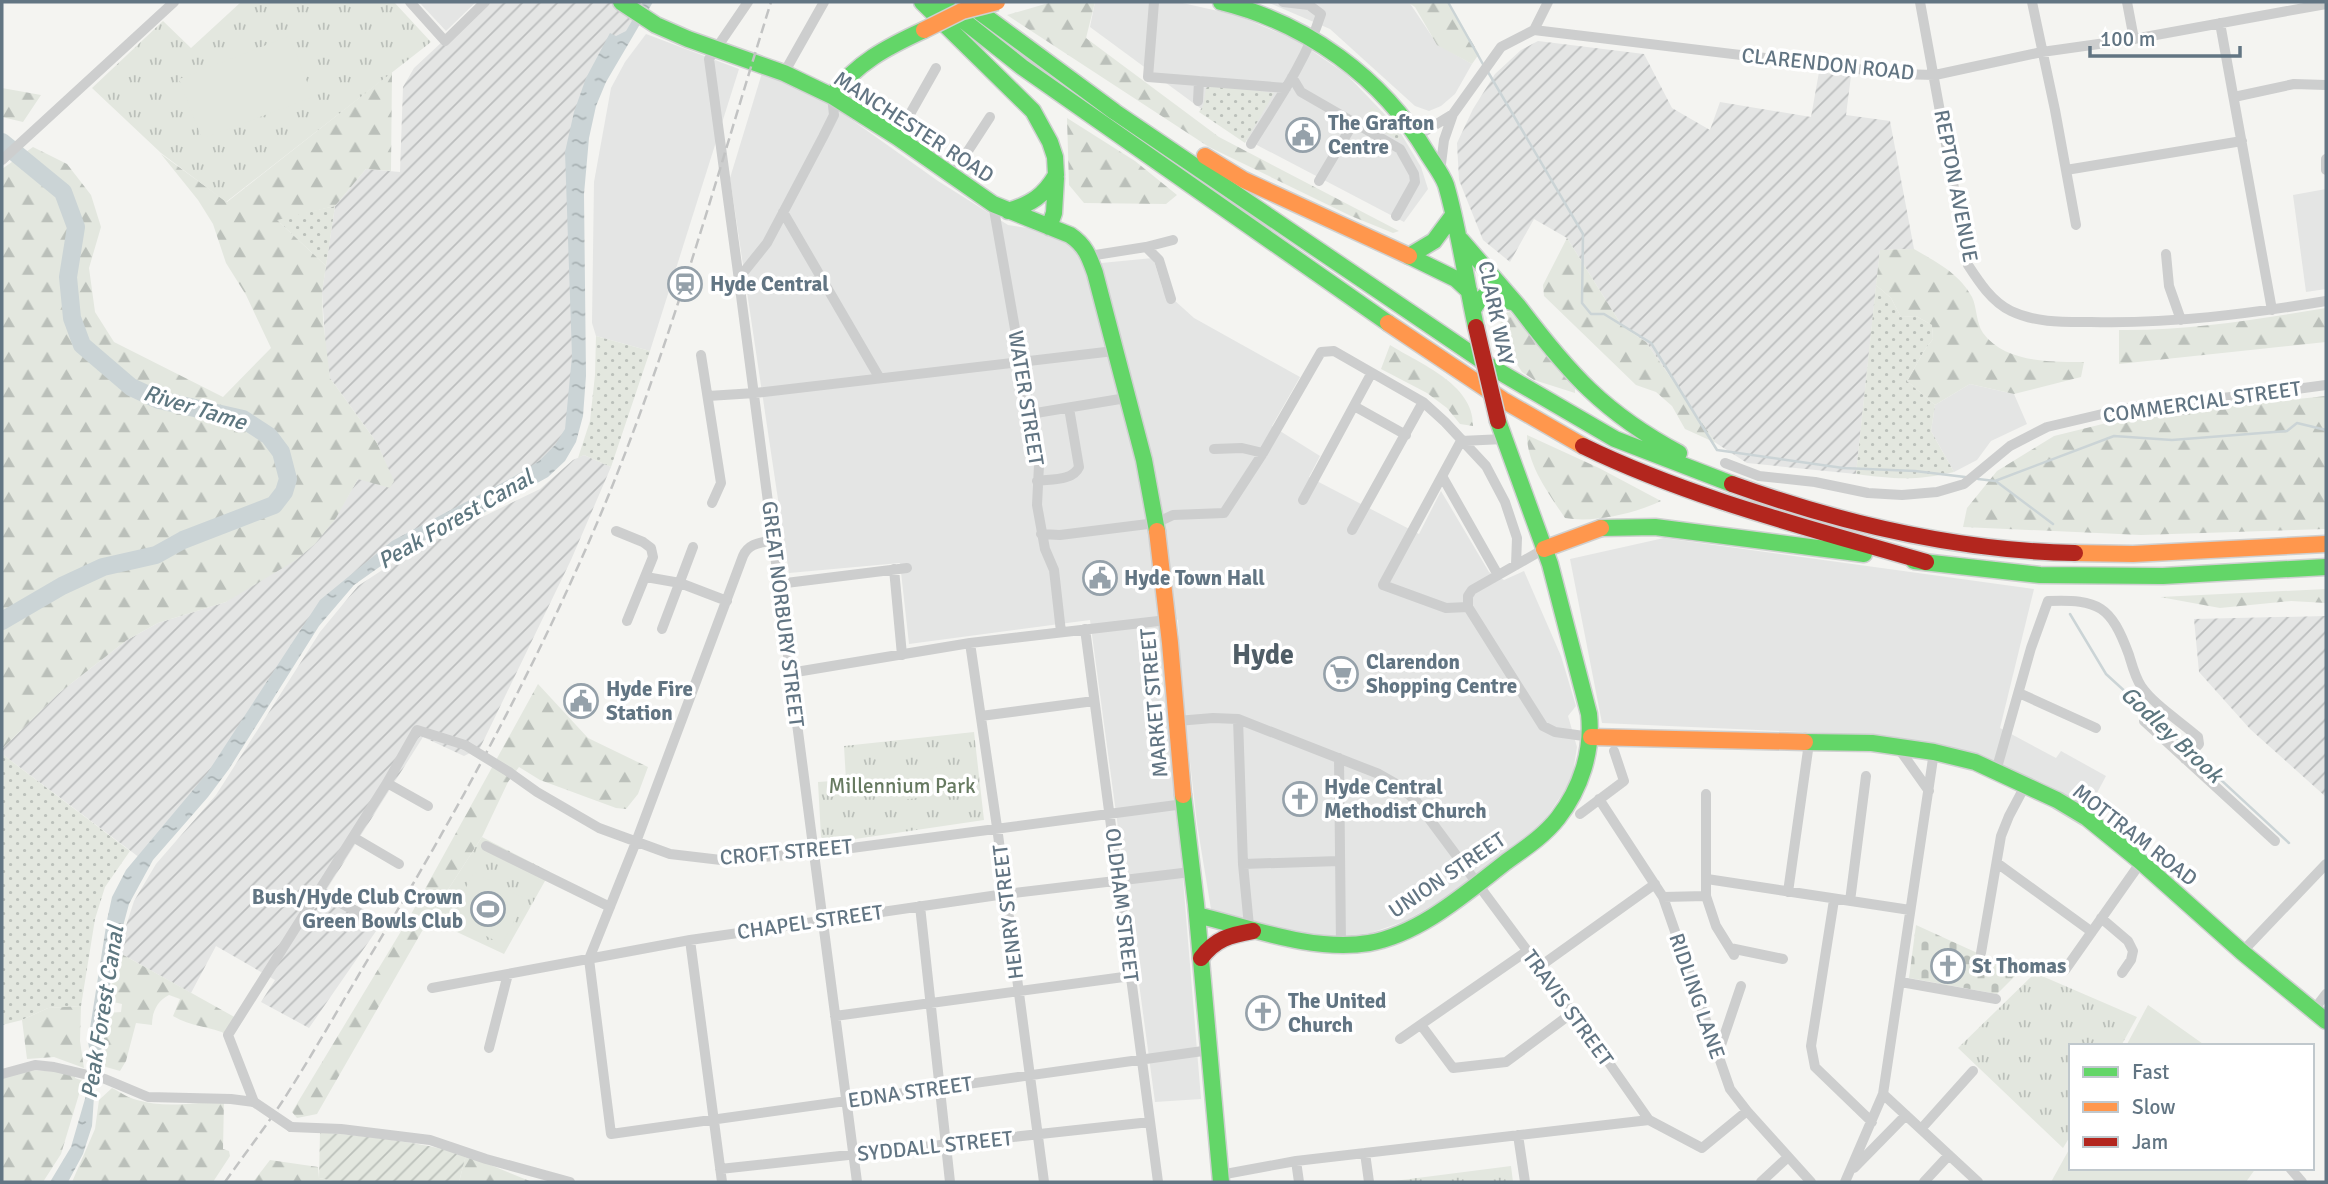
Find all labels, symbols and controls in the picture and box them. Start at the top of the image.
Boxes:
scale bar [2090,14,2240,58]
text: 100 m [2100,26,2155,52]
street label: CLARENDON ROAD [1740,42,1916,86]
street label: MANCHESTER ROAD [829,66,999,188]
street label: REPTON AVENUE [1928,108,1984,264]
place label: The Grafton Centre [1328,110,1435,160]
public building icon: The Grafton Centre [1284,116,1322,154]
street label: CLARK WAY [1472,259,1520,368]
station icon: Hyde Central [666,265,704,303]
place label: Hyde Central [710,271,829,297]
street label: WATER STREET [1002,329,1050,468]
street label: COMMERCIAL STREET [2101,375,2303,429]
water label: River Tame [140,378,251,437]
water label: Peak Forest Canal [372,462,540,576]
street label: GREAT NORBURY STREET [756,500,810,729]
public building icon: Hyde Town Hall [1081,559,1119,597]
place label: Hyde Town Hall [1124,565,1265,591]
street label: MARKET STREET [1134,627,1173,779]
district label: Hyde [1232,638,1294,672]
place label: Clarendon Shopping Centre [1366,649,1517,699]
supermarket icon: Clarendon Shopping Centre [1322,655,1360,693]
place label: Hyde Fire Station [606,676,693,726]
water label: Godley Brook [2114,680,2231,791]
public building icon: Hyde Fire Station [562,682,600,720]
park label: Millennium Park [829,773,976,799]
place label: Hyde Central Methodist Church [1324,774,1487,824]
street label: MOTTRAM ROAD [2068,778,2202,892]
church icon: Hyde Central Methodist Church [1281,780,1319,818]
street label: UNION STREET [1384,826,1511,924]
street label: OLDHAM STREET [1100,827,1144,984]
street label: CROFT STREET [719,833,854,871]
street label: HENRY STREET [987,842,1029,981]
place label: Bush/Hyde Club Crown Green Bowls Club [252,884,463,934]
sports icon: Bush/Hyde Club Crown Green Bowls Club [469,890,507,928]
street label: CHAPEL STREET [735,899,885,945]
water label: Peak Forest Canal [75,921,131,1101]
street label: RIDLING LANE [1663,930,1731,1062]
street label: TRAVIS STREET [1517,945,1619,1072]
church icon: St Thomas [1929,947,1967,985]
place label: St Thomas [1972,953,2066,979]
place label: The United Church [1288,988,1386,1038]
church icon: The United Church [1244,994,1282,1032]
legend [2069,1044,2314,1170]
text: Fast [2132,1059,2169,1085]
street label: EDNA STREET [846,1070,975,1114]
text: Slow [2132,1094,2176,1120]
street label: SYDDALL STREET [856,1125,1015,1167]
text: Jam [2132,1129,2168,1155]

